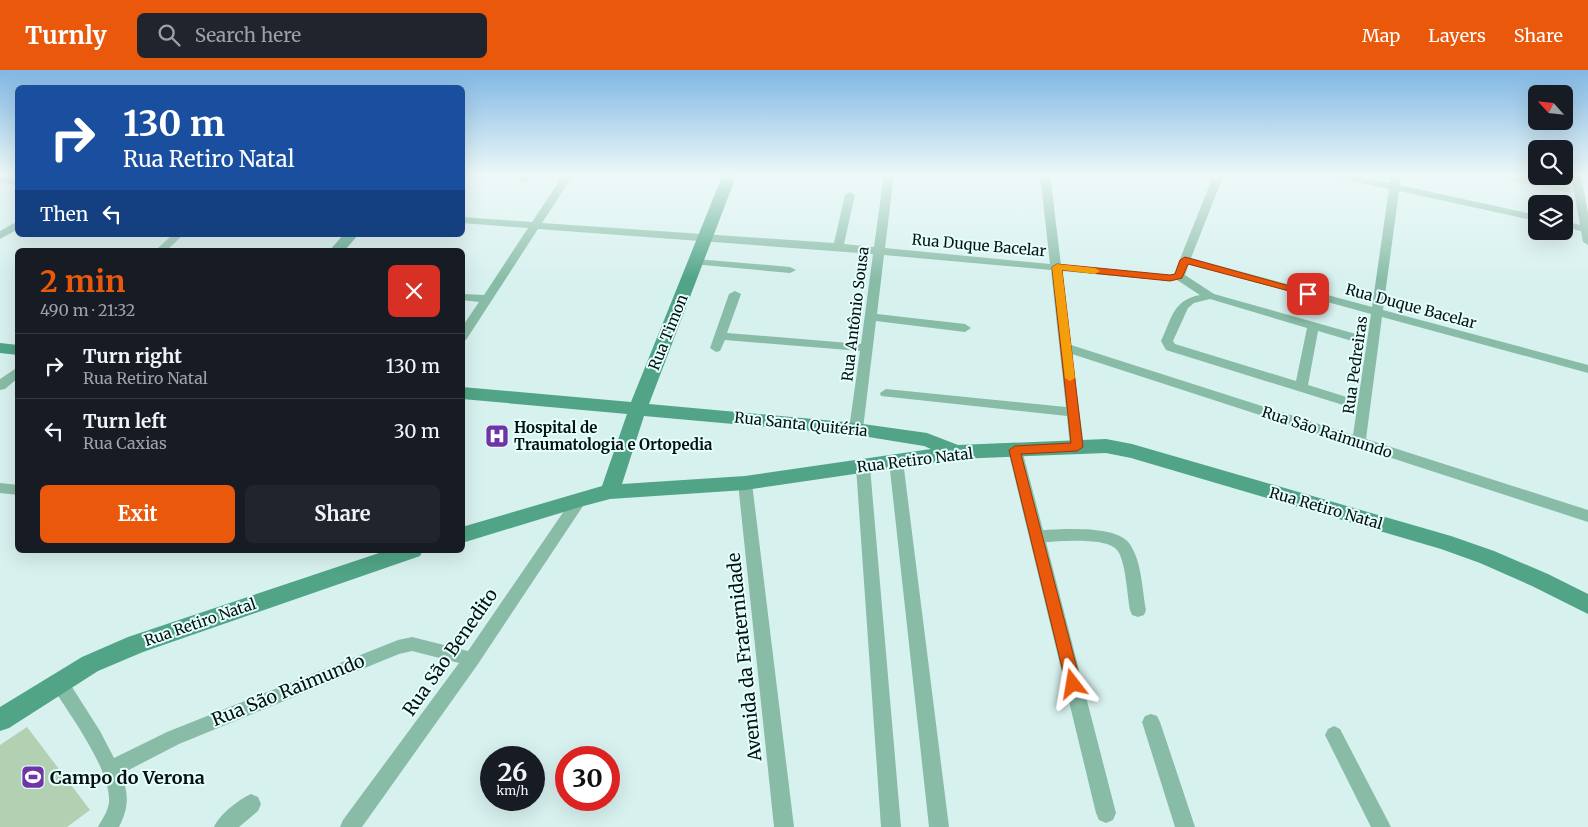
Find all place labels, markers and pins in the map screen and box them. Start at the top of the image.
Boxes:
pin [1287,273,1329,315]
place label: Hospital de Traumatologia e Ortopedia [514,418,713,454]
hospital icon: Hospital de Traumatologia e Ortopedia [484,423,510,449]
sports icon: Campo do Verona [20,764,46,790]
place label: Campo do Verona [50,766,205,789]

